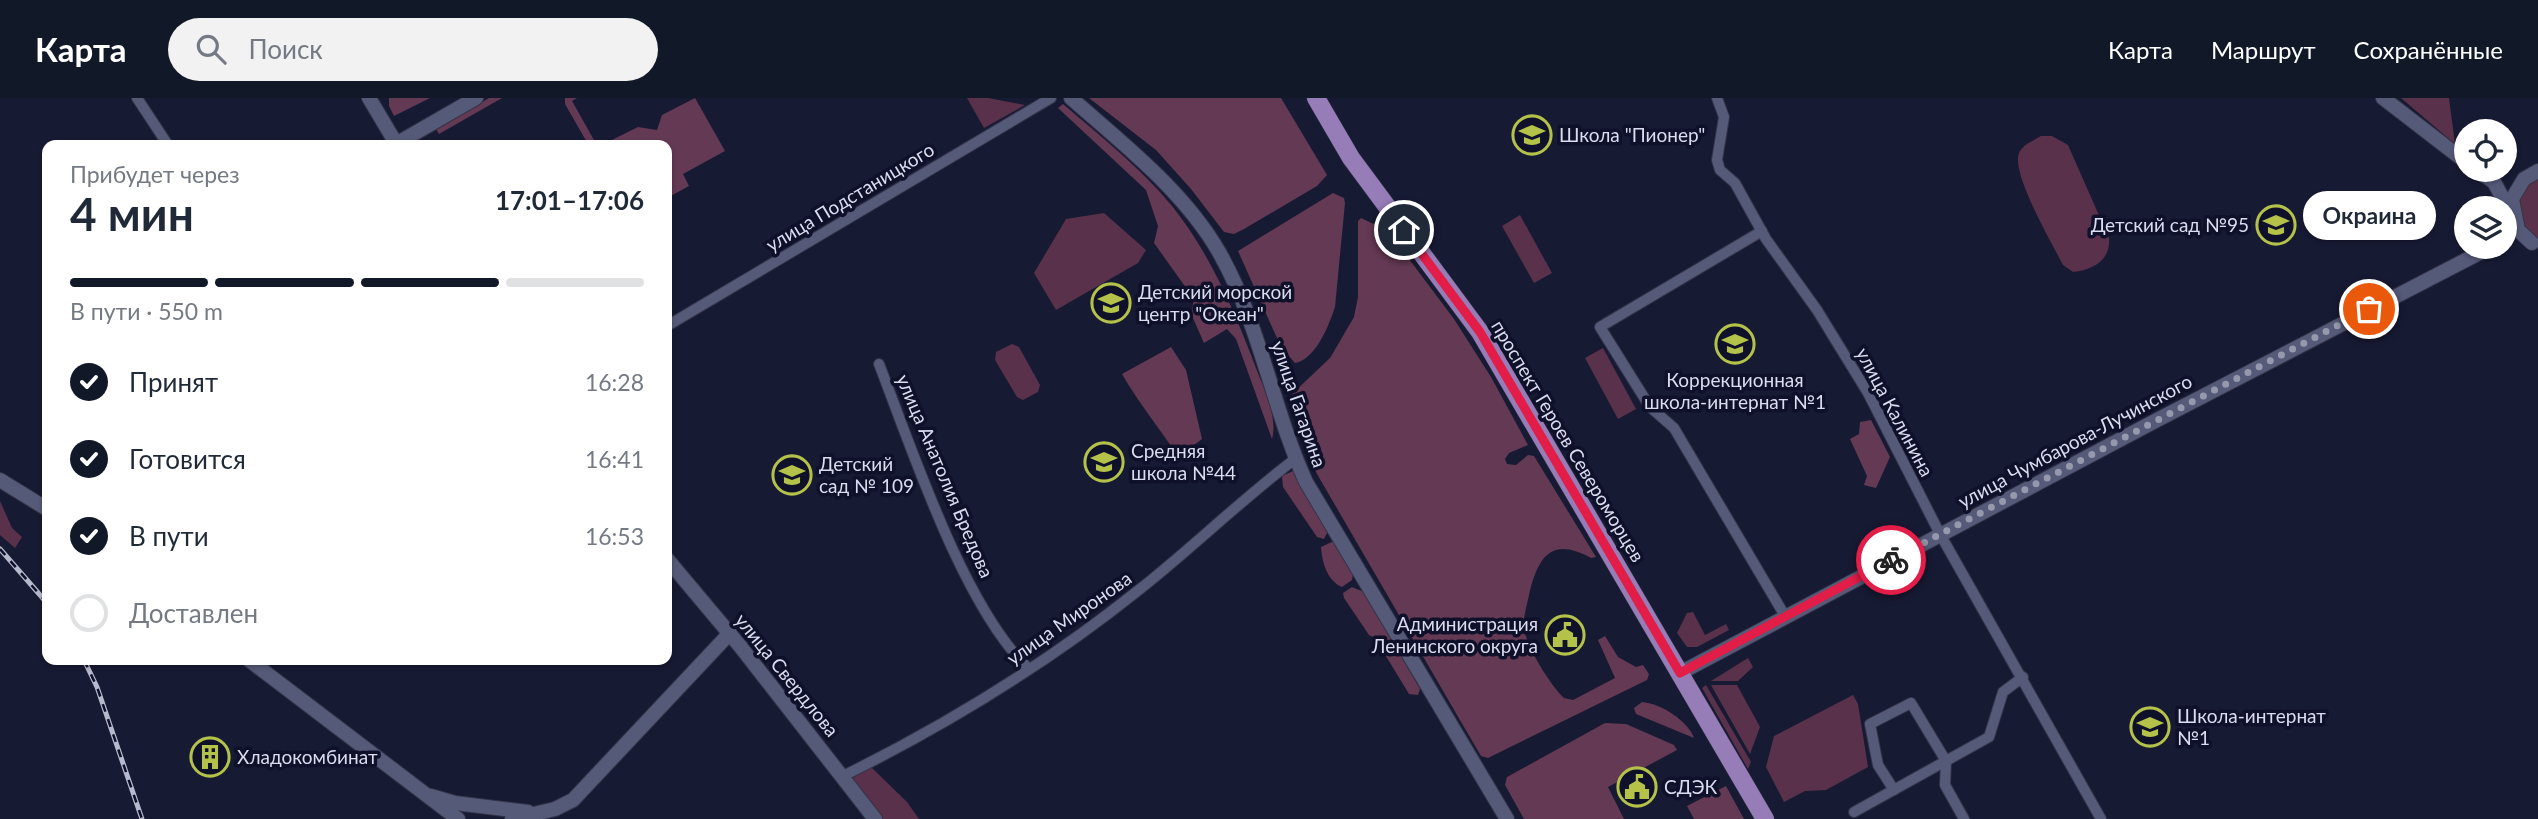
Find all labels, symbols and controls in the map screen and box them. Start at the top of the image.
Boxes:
search box [168,18,658,81]
text: Карта [35,29,126,69]
icon: search [192,30,230,68]
text: Поиск [248,33,323,65]
text: Карта [2108,35,2173,64]
text: Маршрут [2211,35,2316,64]
text: Сохранённые [2354,35,2503,64]
school or university icon: Школа "Пионер" [1511,114,1553,156]
map controls [2454,119,2517,259]
button: locate [2454,119,2517,182]
place label: Школа "Пионер" [1559,123,1705,146]
street label: улица Подстаницкого [762,137,938,256]
text: Прибудет через [70,160,240,188]
text: 17:01–17:06 [495,184,644,216]
text: 4 мин [70,186,194,241]
callout: Окраина [2302,190,2436,239]
button: layers [2454,196,2517,259]
pin [1374,200,1434,260]
text: Окраина [2323,201,2416,229]
school or university icon: Детский сад №95 [2255,204,2297,246]
icon: home [1385,211,1423,249]
place label: Детский сад №95 [2091,213,2249,236]
pin [2339,279,2399,339]
place label: Детский морской центр "Океан" [1138,280,1292,325]
school or university icon: Детский морской центр "Океан" [1090,282,1132,324]
icon: bag [2350,290,2388,328]
text: В пути · 550 m [70,297,223,325]
street label: проспект Героев Североморцев [1487,316,1650,566]
school or university icon: Коррекционная школа-интернат №1 [1714,323,1756,365]
street label: улица Гагарина [1267,337,1332,470]
street label: улица Калинина [1852,343,1939,480]
icon: check [70,363,108,401]
text: Принят [129,366,218,398]
text: 16:28 [585,368,644,396]
place label: Коррекционная школа-интернат №1 [1644,368,1826,413]
street label: улица Чумбарова-Лучинского [1954,369,2196,512]
street label: улица Анатолия Бредова [892,371,999,581]
place label: Средняя школа №44 [1131,439,1236,484]
icon: check [70,440,108,478]
school or university icon: Средняя школа №44 [1083,441,1125,483]
text: Готовится [129,443,246,475]
text: 16:41 [585,445,644,473]
place label: Детский сад № 109 [819,452,914,497]
school or university icon: Детский сад № 109 [771,454,813,496]
icon: check [70,517,108,555]
text: В пути [129,520,209,552]
text: 16:53 [585,522,644,550]
courier [1856,525,1926,595]
icon: bike [1872,541,1910,579]
street label: улица Миронова [1002,566,1136,669]
text: Доставлен [129,597,258,629]
street label: улица Свердлова [731,609,844,741]
place label: Администрация Ленинского округа [1371,612,1538,657]
public building icon: Администрация Ленинского округа [1544,614,1586,656]
place label: Школа-интернат №1 [2177,704,2326,749]
school or university icon: Школа-интернат №1 [2129,706,2171,748]
building icon: Хладокомбинат [189,736,231,778]
place label: Хладокомбинат [237,745,378,768]
public building icon: СДЭК [1616,766,1658,808]
place label: СДЭК [1664,775,1717,798]

